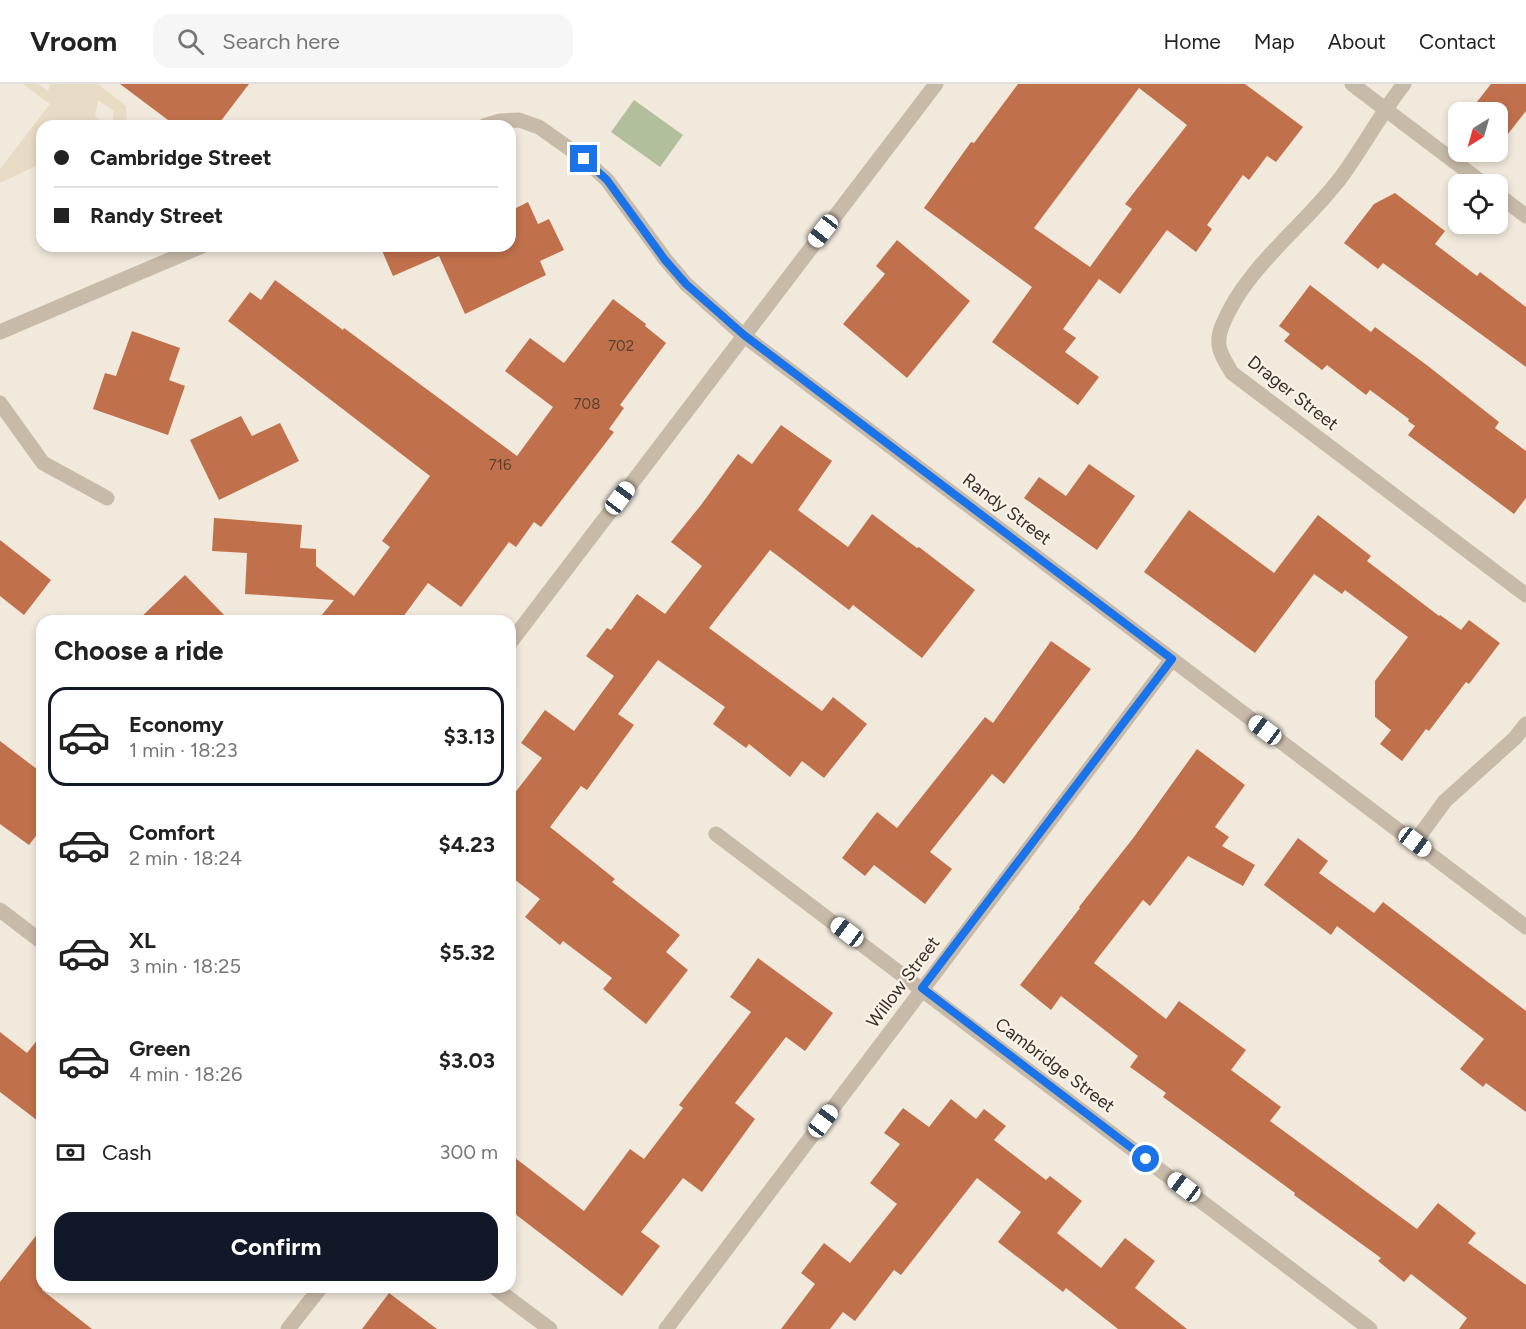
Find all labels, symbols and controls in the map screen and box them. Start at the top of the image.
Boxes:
search box [153,14,573,68]
text: Vroom [30,24,117,58]
icon: search [174,25,207,58]
text: Search here [222,28,340,55]
text: Home [1164,29,1221,54]
text: Map [1254,29,1295,54]
text: About [1328,29,1386,54]
text: Contact [1419,29,1496,54]
north arrow [1448,102,1508,162]
map controls [1448,102,1508,234]
text: Cambridge Street [90,144,272,171]
route end [570,145,597,172]
button: locate [1448,174,1508,234]
text: Randy Street [90,202,223,229]
car [805,211,841,251]
house number: 702 [608,337,634,355]
street label: Drager Street [1243,351,1343,435]
house number: 708 [574,395,600,413]
house number: 716 [489,456,512,474]
street label: Randy Street [958,469,1056,550]
car [602,478,638,518]
text: Choose a ride [54,634,223,667]
icon: car [57,710,111,764]
text: Economy [129,711,224,738]
car [1245,712,1285,748]
text: $3.13 [444,723,495,750]
text: 1 min · 18:23 [129,738,238,762]
icon: car [57,818,111,872]
text: Comfort [129,819,215,846]
car [1395,824,1435,860]
text: $4.23 [438,831,495,858]
text: 2 min · 18:24 [129,846,242,870]
car [827,914,867,950]
icon: car [57,926,111,980]
text: XL [129,927,156,954]
street label: Willow Street [862,932,945,1032]
text: $5.32 [440,939,495,966]
text: 3 min · 18:25 [129,954,241,978]
street label: Cambridge Street [991,1013,1119,1117]
icon: car [57,1034,111,1088]
text: Green [129,1035,191,1062]
text: $3.03 [439,1047,495,1074]
text: 4 min · 18:26 [129,1062,242,1086]
car [805,1101,841,1141]
icon: cash [54,1136,87,1169]
text: Cash [102,1139,152,1166]
text: 300 m [440,1140,498,1164]
route start [1132,1145,1159,1172]
car [1164,1169,1204,1205]
button: Confirm [54,1212,498,1281]

